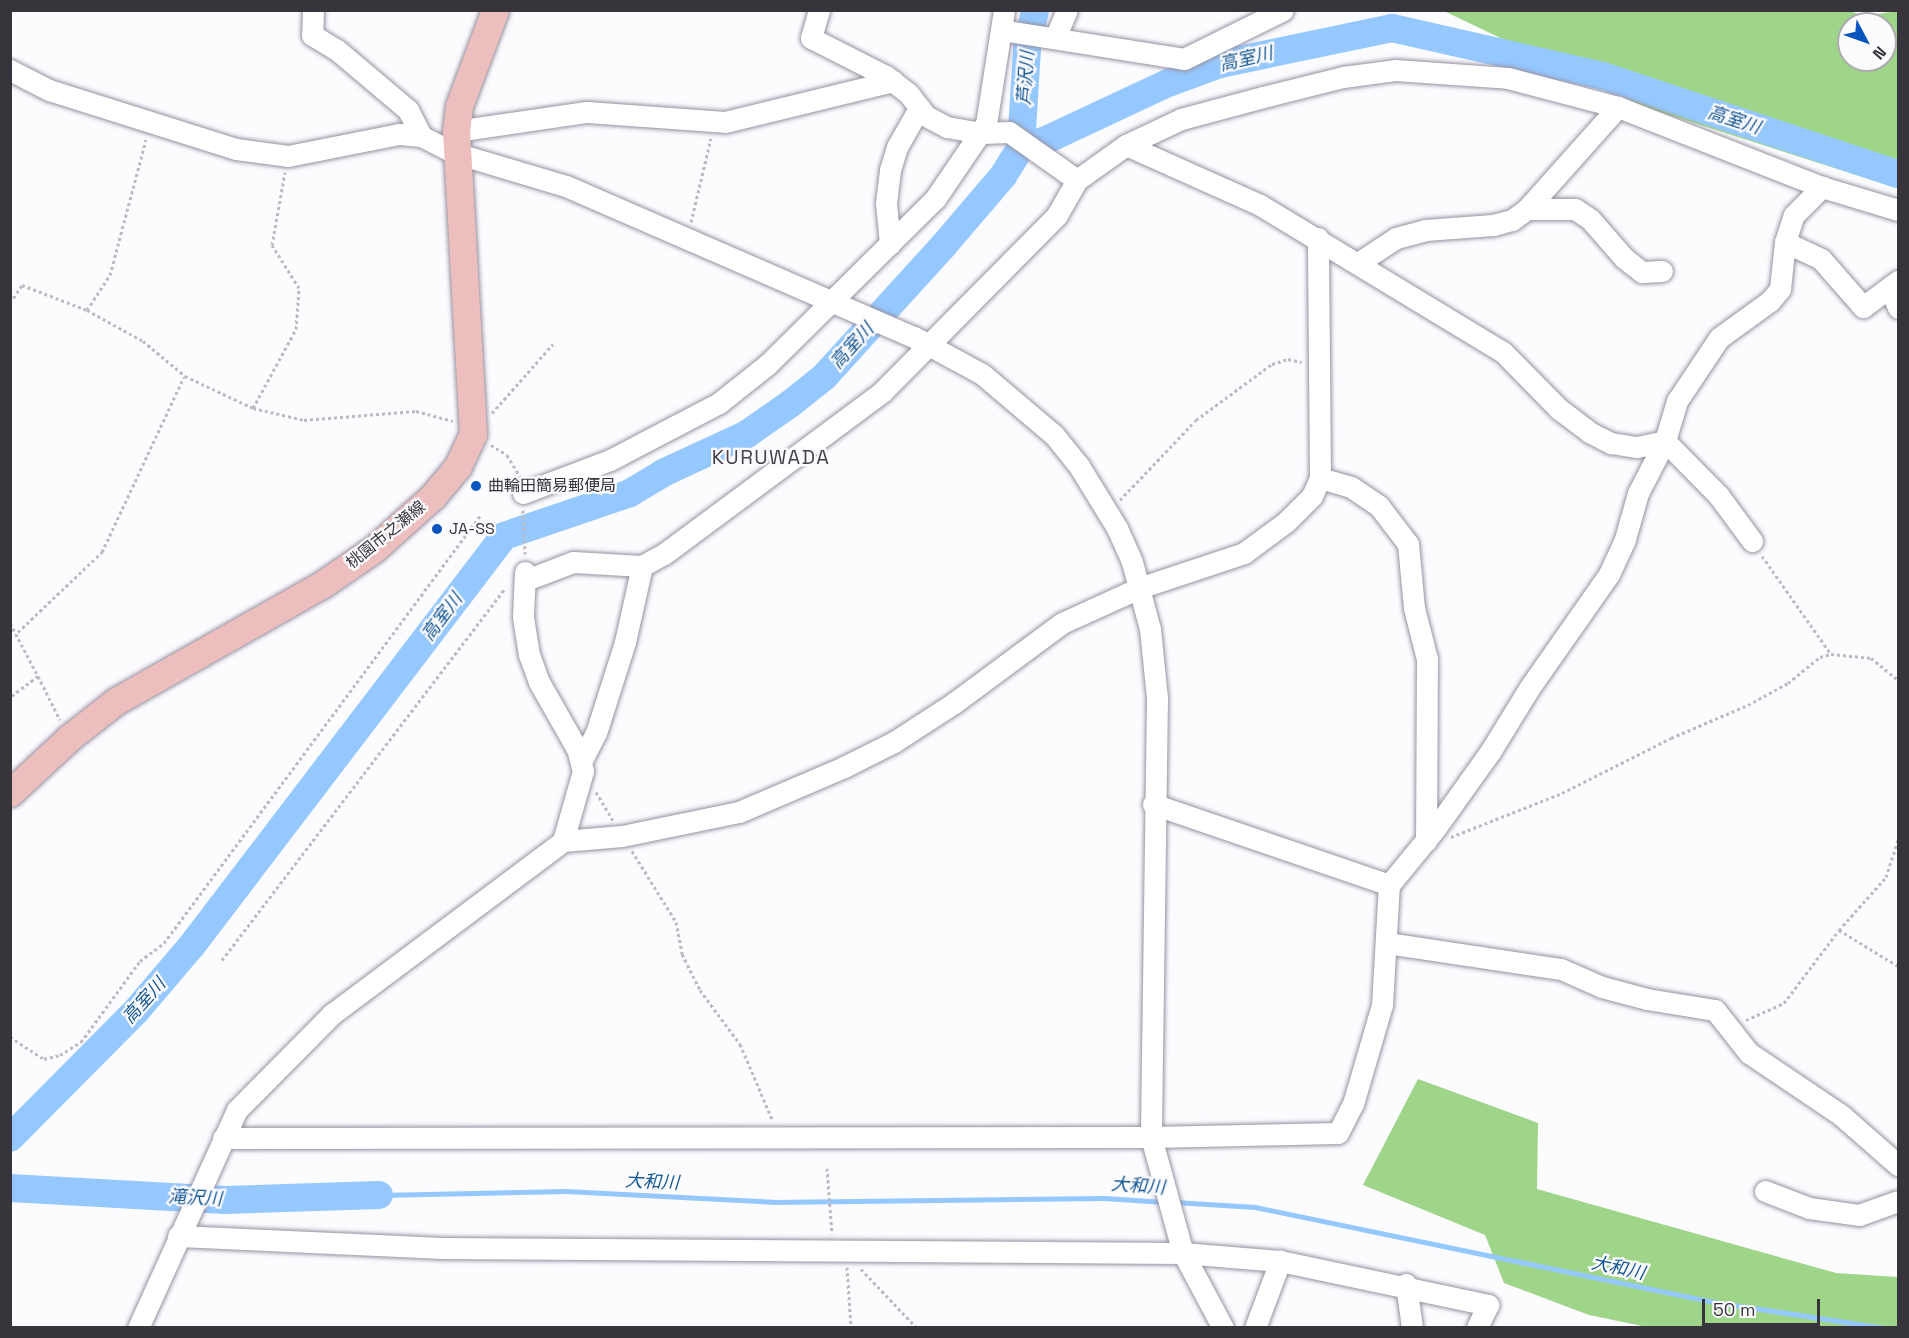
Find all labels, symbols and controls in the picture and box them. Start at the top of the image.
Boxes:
north arrow [1837,12,1897,72]
water label: 高室川 [1217,42,1275,76]
text: N [1868,42,1891,64]
water label: 芦沢川 [1013,50,1039,106]
water label: 高室川 [1705,101,1763,139]
water label: 高室川 [826,319,878,373]
district label: KURUWADA [712,445,830,469]
place label: 曲輪田簡易郵便局 [488,476,616,496]
marker: 曲輪田簡易郵便局 [469,479,483,493]
street label: 桃園市之瀬線 [343,497,429,573]
place label: JA-SS [449,519,495,539]
marker: JA-SS [430,522,444,536]
water label: 高室川 [417,589,467,645]
water label: 高室川 [118,974,170,1028]
water label: 大和川 [624,1170,680,1194]
water label: 大和川 [1110,1173,1166,1199]
water label: 滝沢川 [167,1186,223,1210]
water label: 大和川 [1589,1252,1647,1284]
scale bar [1705,1287,1824,1325]
text: 50 m [1713,1298,1755,1321]

